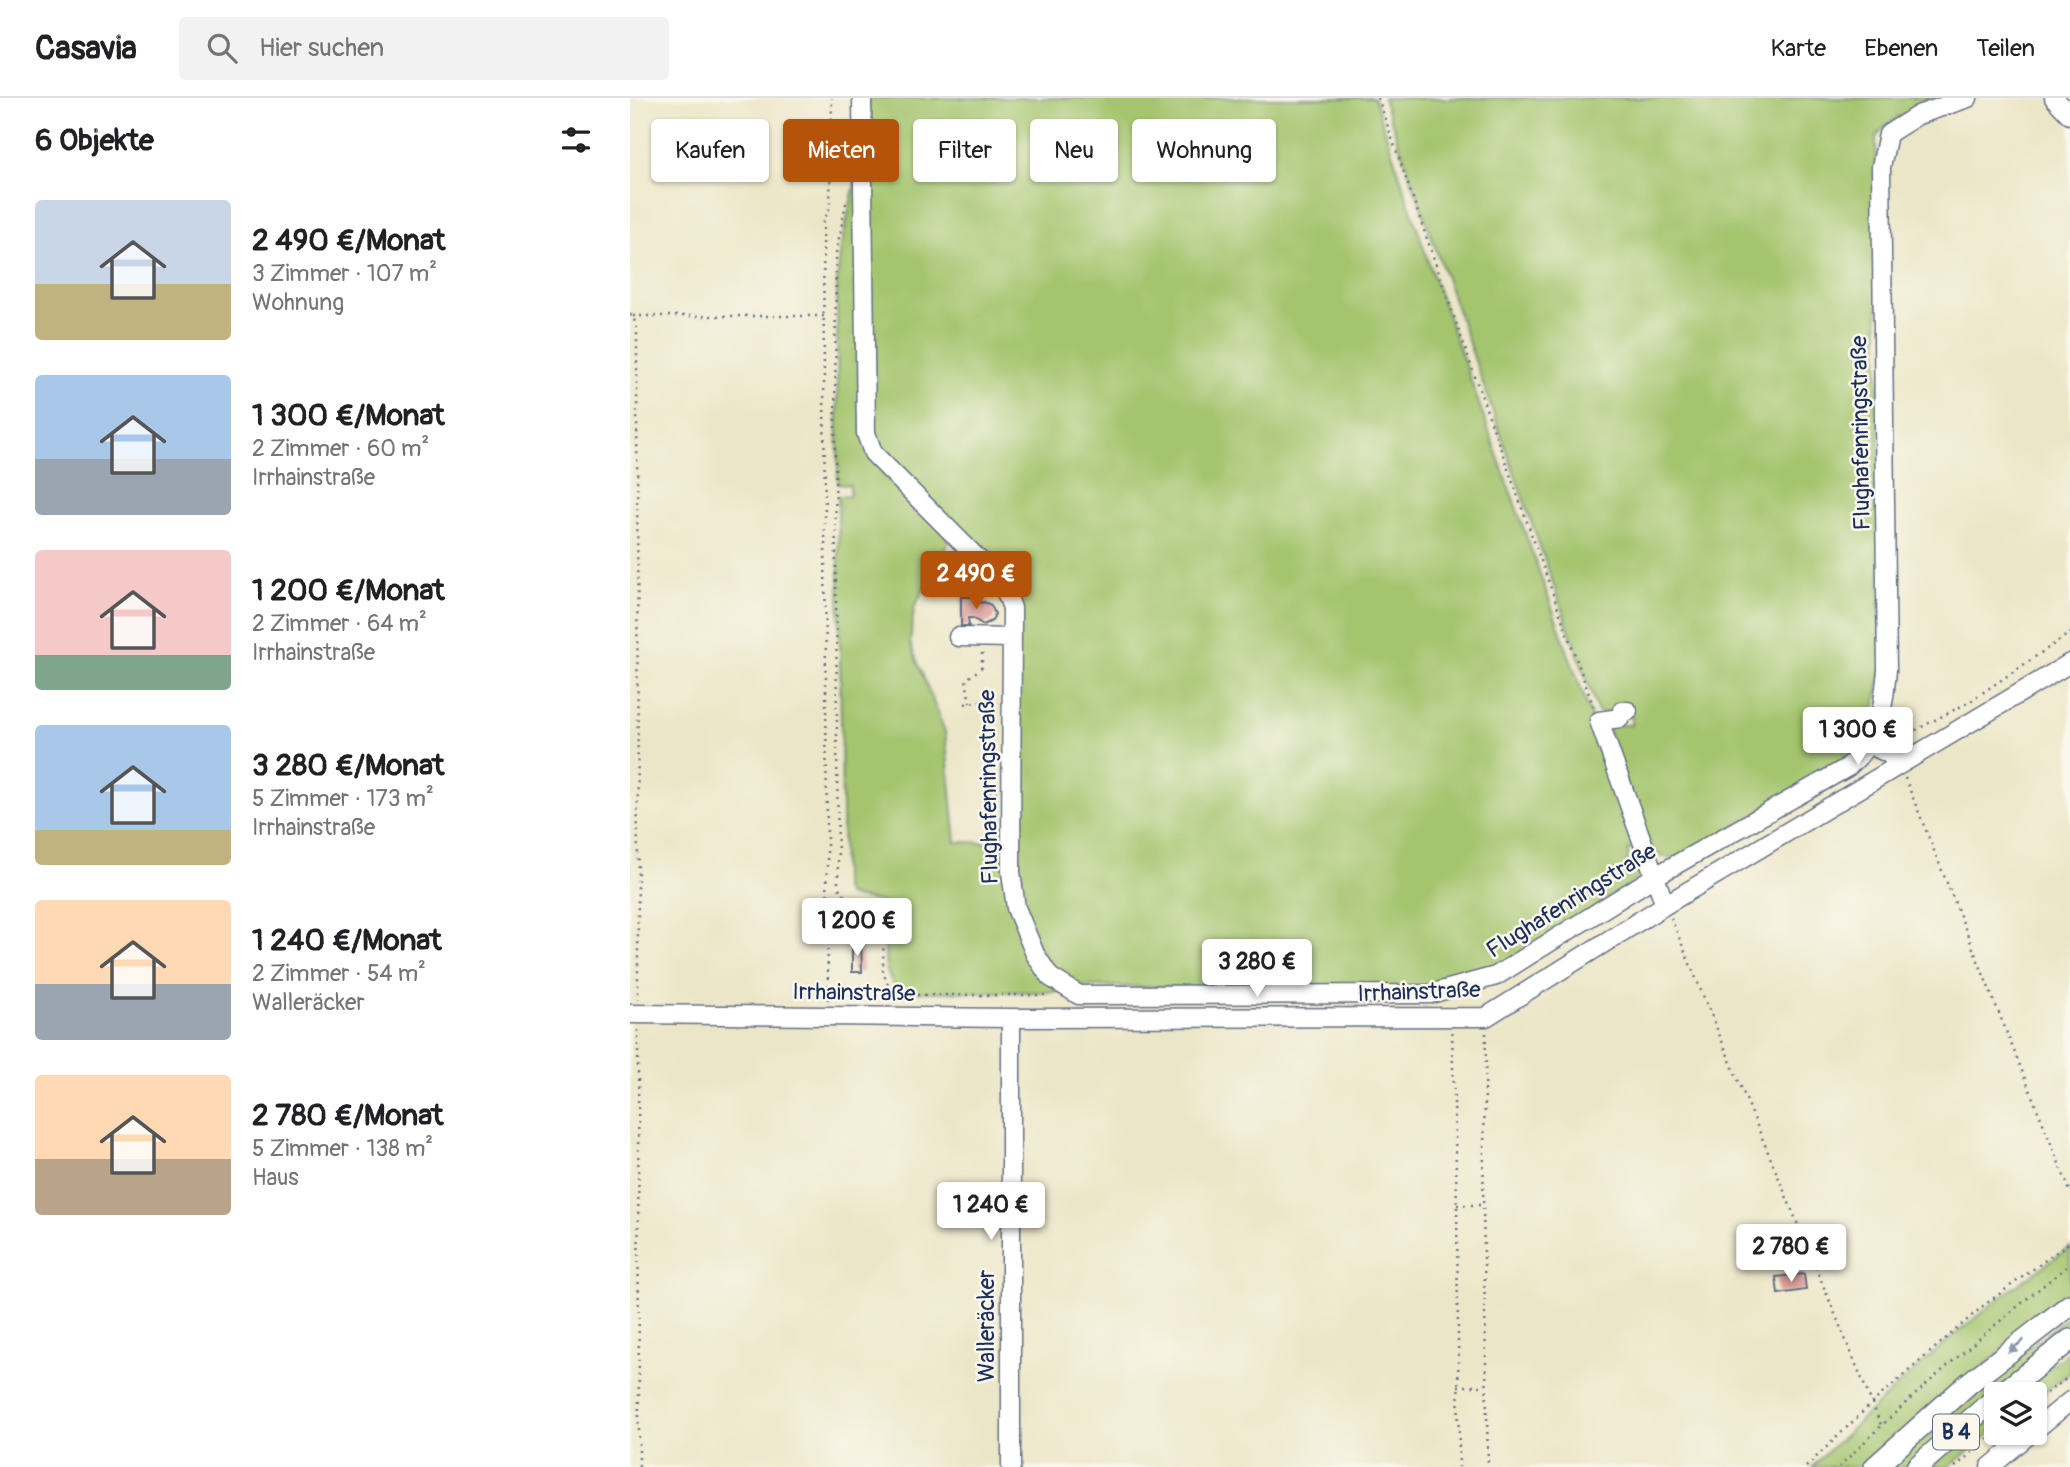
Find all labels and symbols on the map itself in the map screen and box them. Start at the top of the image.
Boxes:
street label: Flughafenringstraße [1844,335,1877,531]
pin: 2 490 € [911,552,1041,611]
street label: Flughafenringstraße [972,689,1005,885]
pin: 1 300 € [1793,708,1923,767]
street label: Flughafenringstraße [1481,836,1662,964]
pin: 1 200 € [792,898,922,958]
pin: 3 280 € [1192,940,1322,999]
street label: Irrhainstraße [1357,975,1482,1008]
street label: Irrhainstraße [792,977,916,1008]
pin: 1 240 € [926,1182,1056,1242]
pin: 2 780 € [1726,1224,1856,1284]
street label: Walleräcker [972,1270,1001,1382]
one-way arrow [2007,1338,2024,1353]
road number: B 4 [1933,1414,1979,1450]

